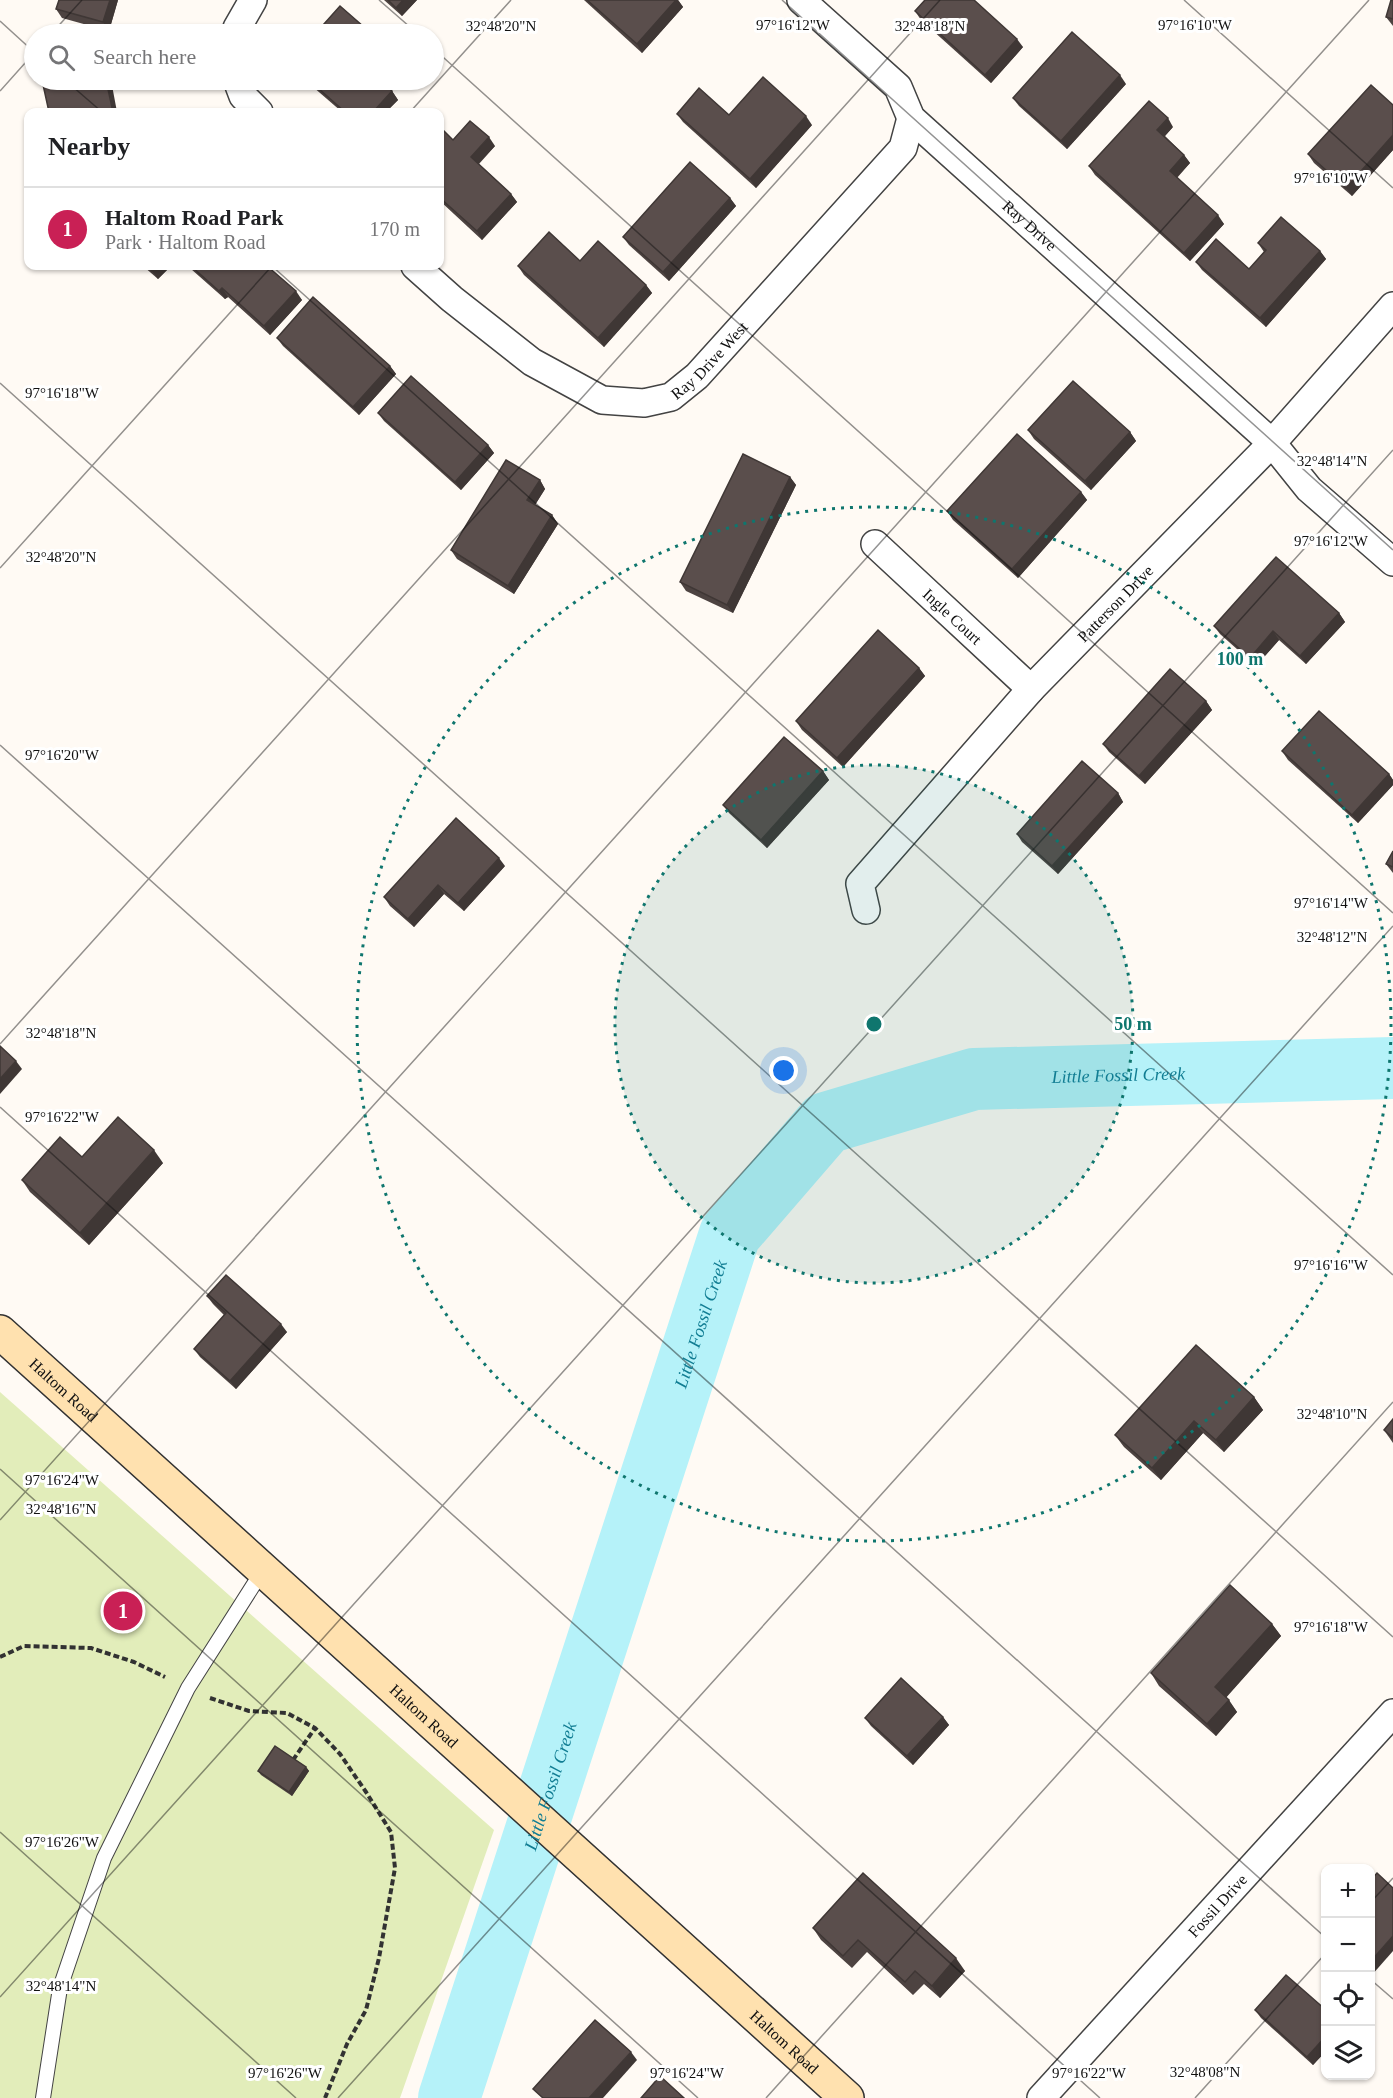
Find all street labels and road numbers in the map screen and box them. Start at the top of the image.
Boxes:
street label: Ray Drive [1000,197,1060,254]
street label: Ray Drive West [668,318,751,402]
street label: Patterson Drive [1074,562,1156,645]
street label: Ingle Court [920,585,986,648]
street label: Haltom Road [26,1355,101,1425]
street label: Haltom Road [387,1681,462,1751]
street label: Fossil Drive [1184,1871,1250,1940]
street label: Haltom Road [747,2007,822,2077]

